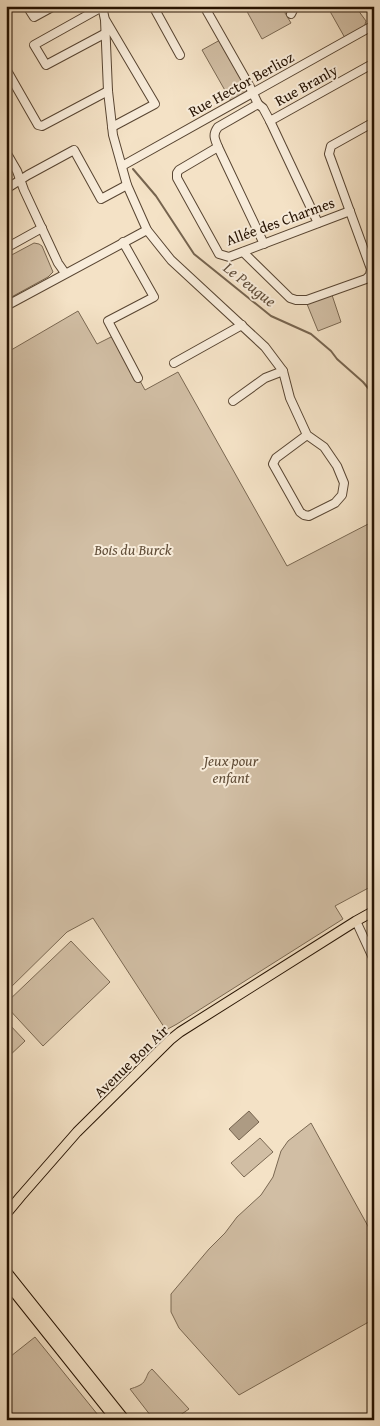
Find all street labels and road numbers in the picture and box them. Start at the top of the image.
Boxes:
street label: Rue Hector Berlioz [185,46,298,122]
street label: Rue Branly [271,59,342,111]
street label: Allée des Charmes [223,192,337,250]
street label: Avenue Bon Air [89,1020,173,1102]

